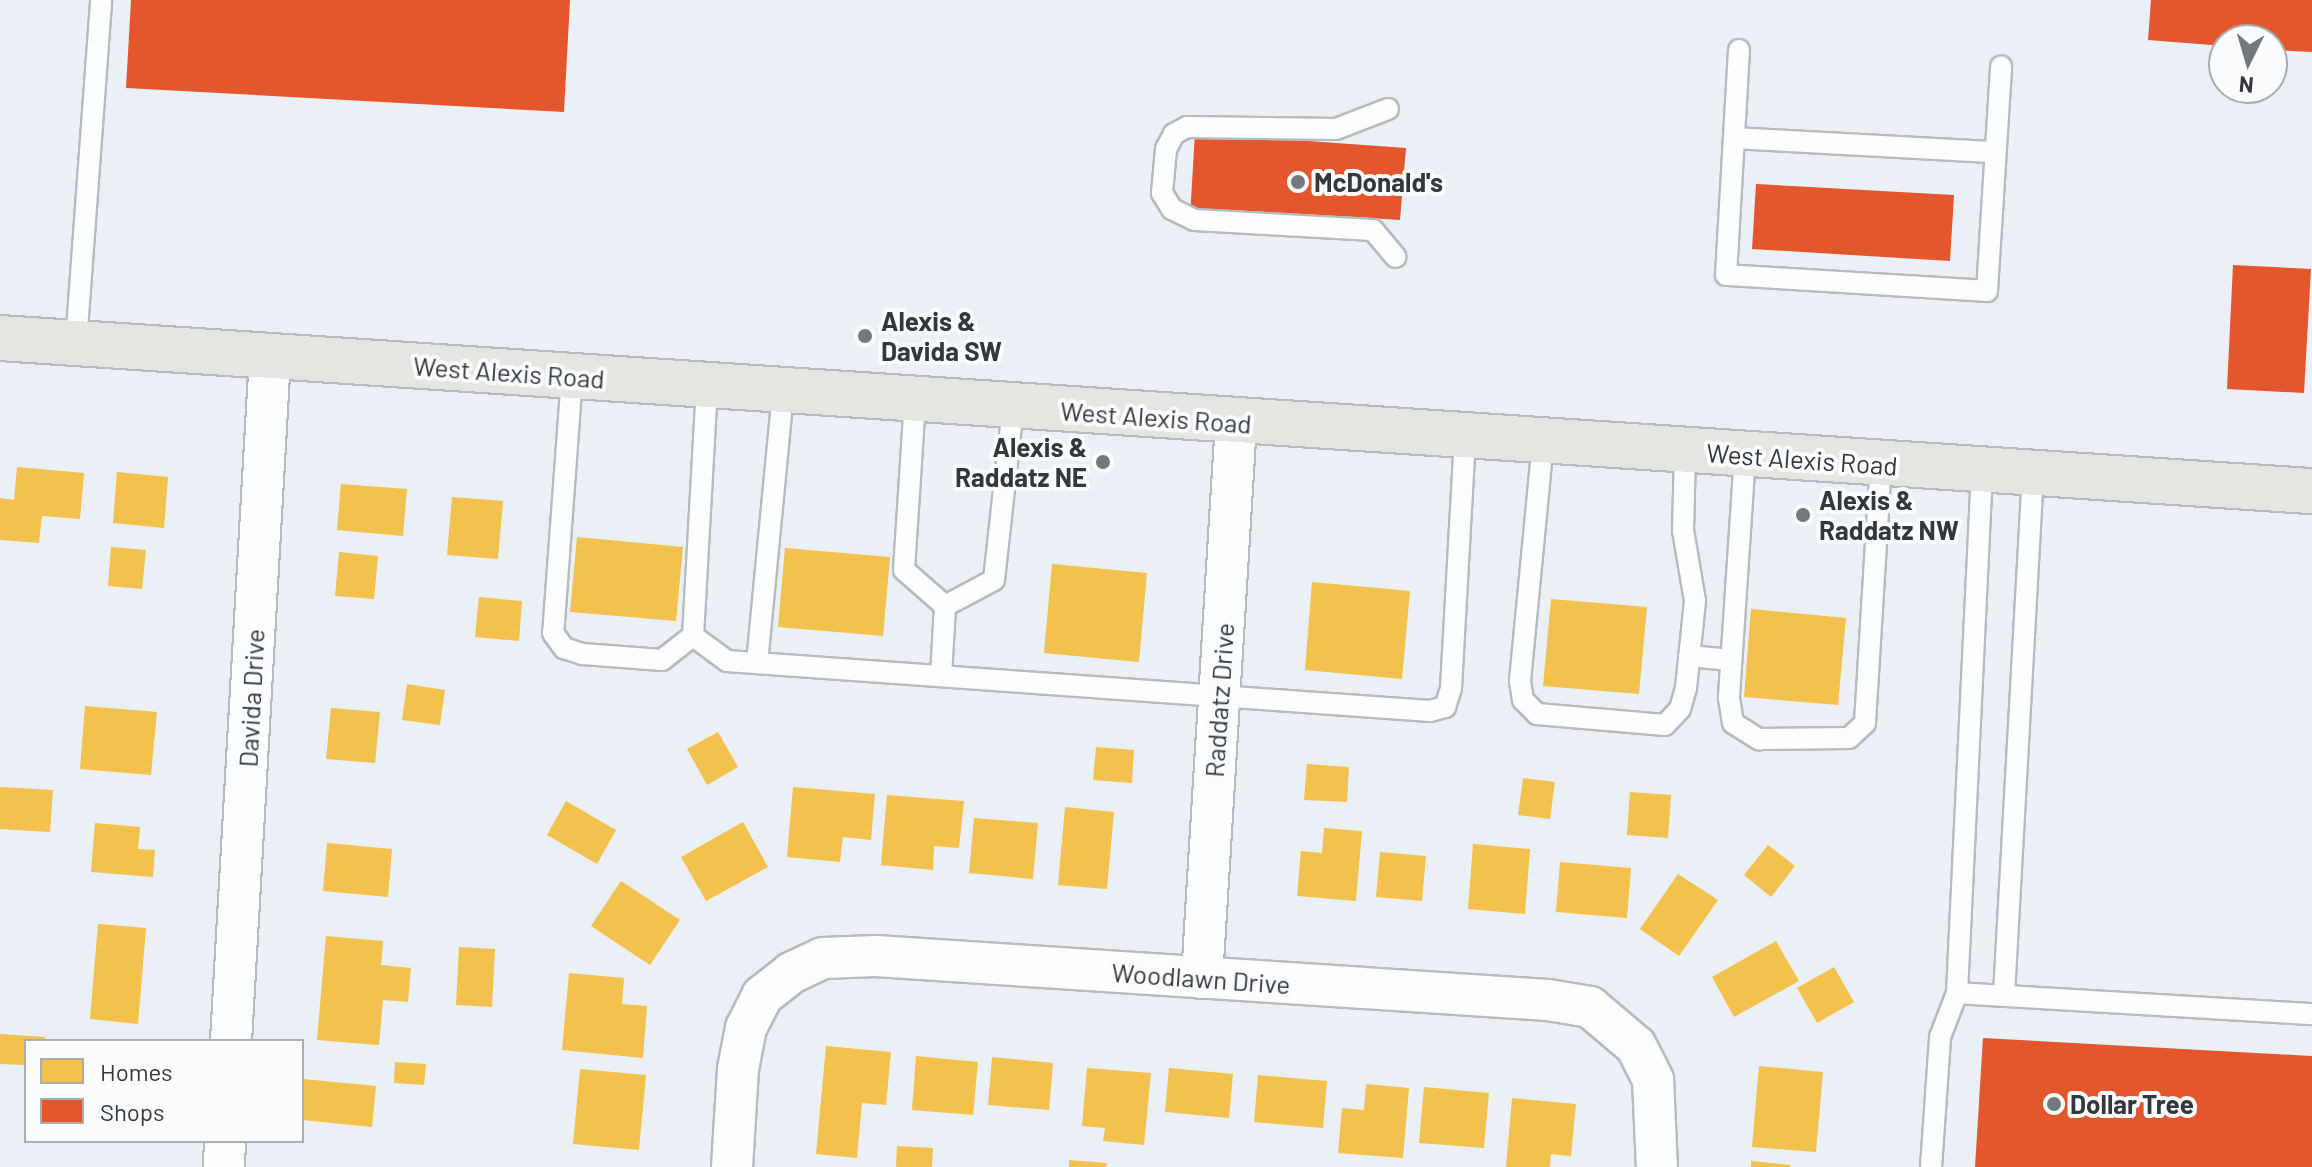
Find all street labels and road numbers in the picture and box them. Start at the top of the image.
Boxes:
street label: West Alexis Road [412,350,606,394]
street label: West Alexis Road [1059,395,1253,439]
street label: West Alexis Road [1705,437,1899,481]
street label: Raddatz Drive [1198,622,1240,778]
street label: Davida Drive [232,628,270,768]
street label: Woodlawn Drive [1111,956,1291,1000]

